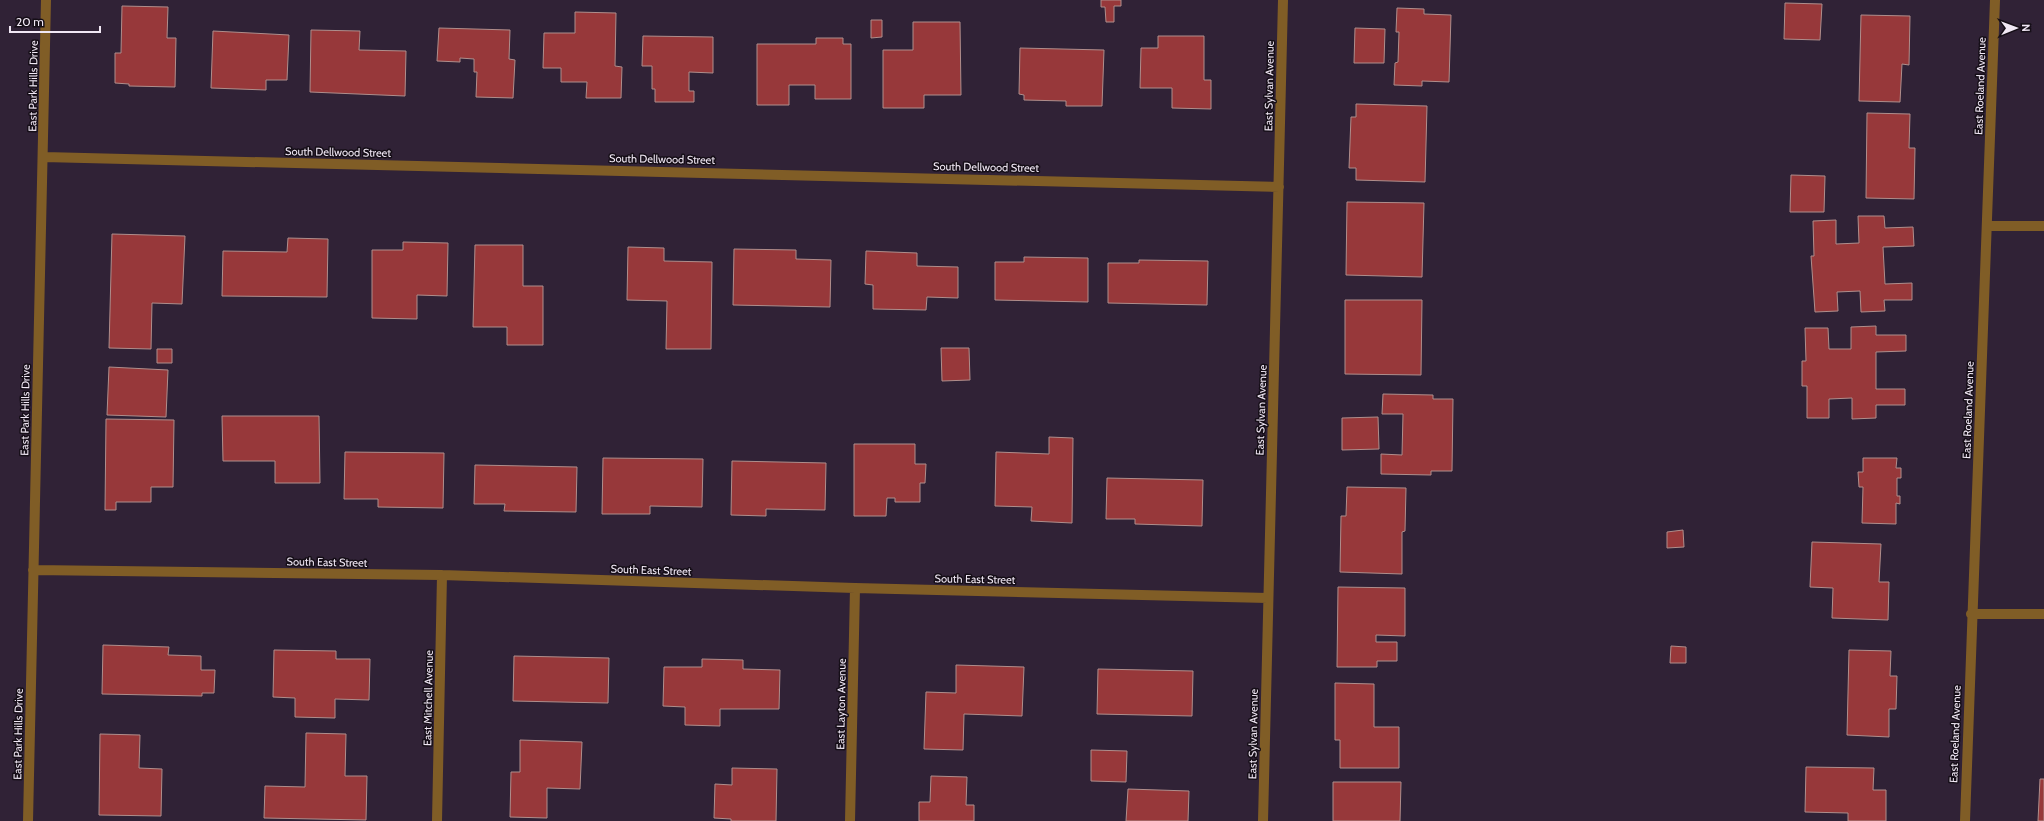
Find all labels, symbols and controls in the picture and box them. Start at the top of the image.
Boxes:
scale bar [10,8,100,34]
north arrow [1996,8,2036,48]
text: 20 m [16,14,44,29]
text: N [2019,24,2033,32]
street label: East Roeland Avenue [1971,37,1989,135]
street label: East Park Hills Drive [25,40,41,132]
street label: East Sylvan Avenue [1261,40,1277,131]
street label: South Dellwood Street [285,144,391,160]
street label: South Dellwood Street [609,151,715,167]
street label: South Dellwood Street [933,159,1039,175]
street label: East Roeland Avenue [1959,361,1977,459]
street label: East Park Hills Drive [17,364,33,456]
street label: East Sylvan Avenue [1252,364,1270,456]
street label: South East Street [287,554,368,570]
street label: South East Street [610,562,692,578]
street label: South East Street [935,571,1016,587]
street label: East Mitchell Avenue [420,649,436,746]
street label: East Layton Avenue [833,658,849,750]
street label: East Roeland Avenue [1946,685,1964,783]
street label: East Park Hills Drive [10,688,26,780]
street label: East Sylvan Avenue [1245,688,1261,779]

